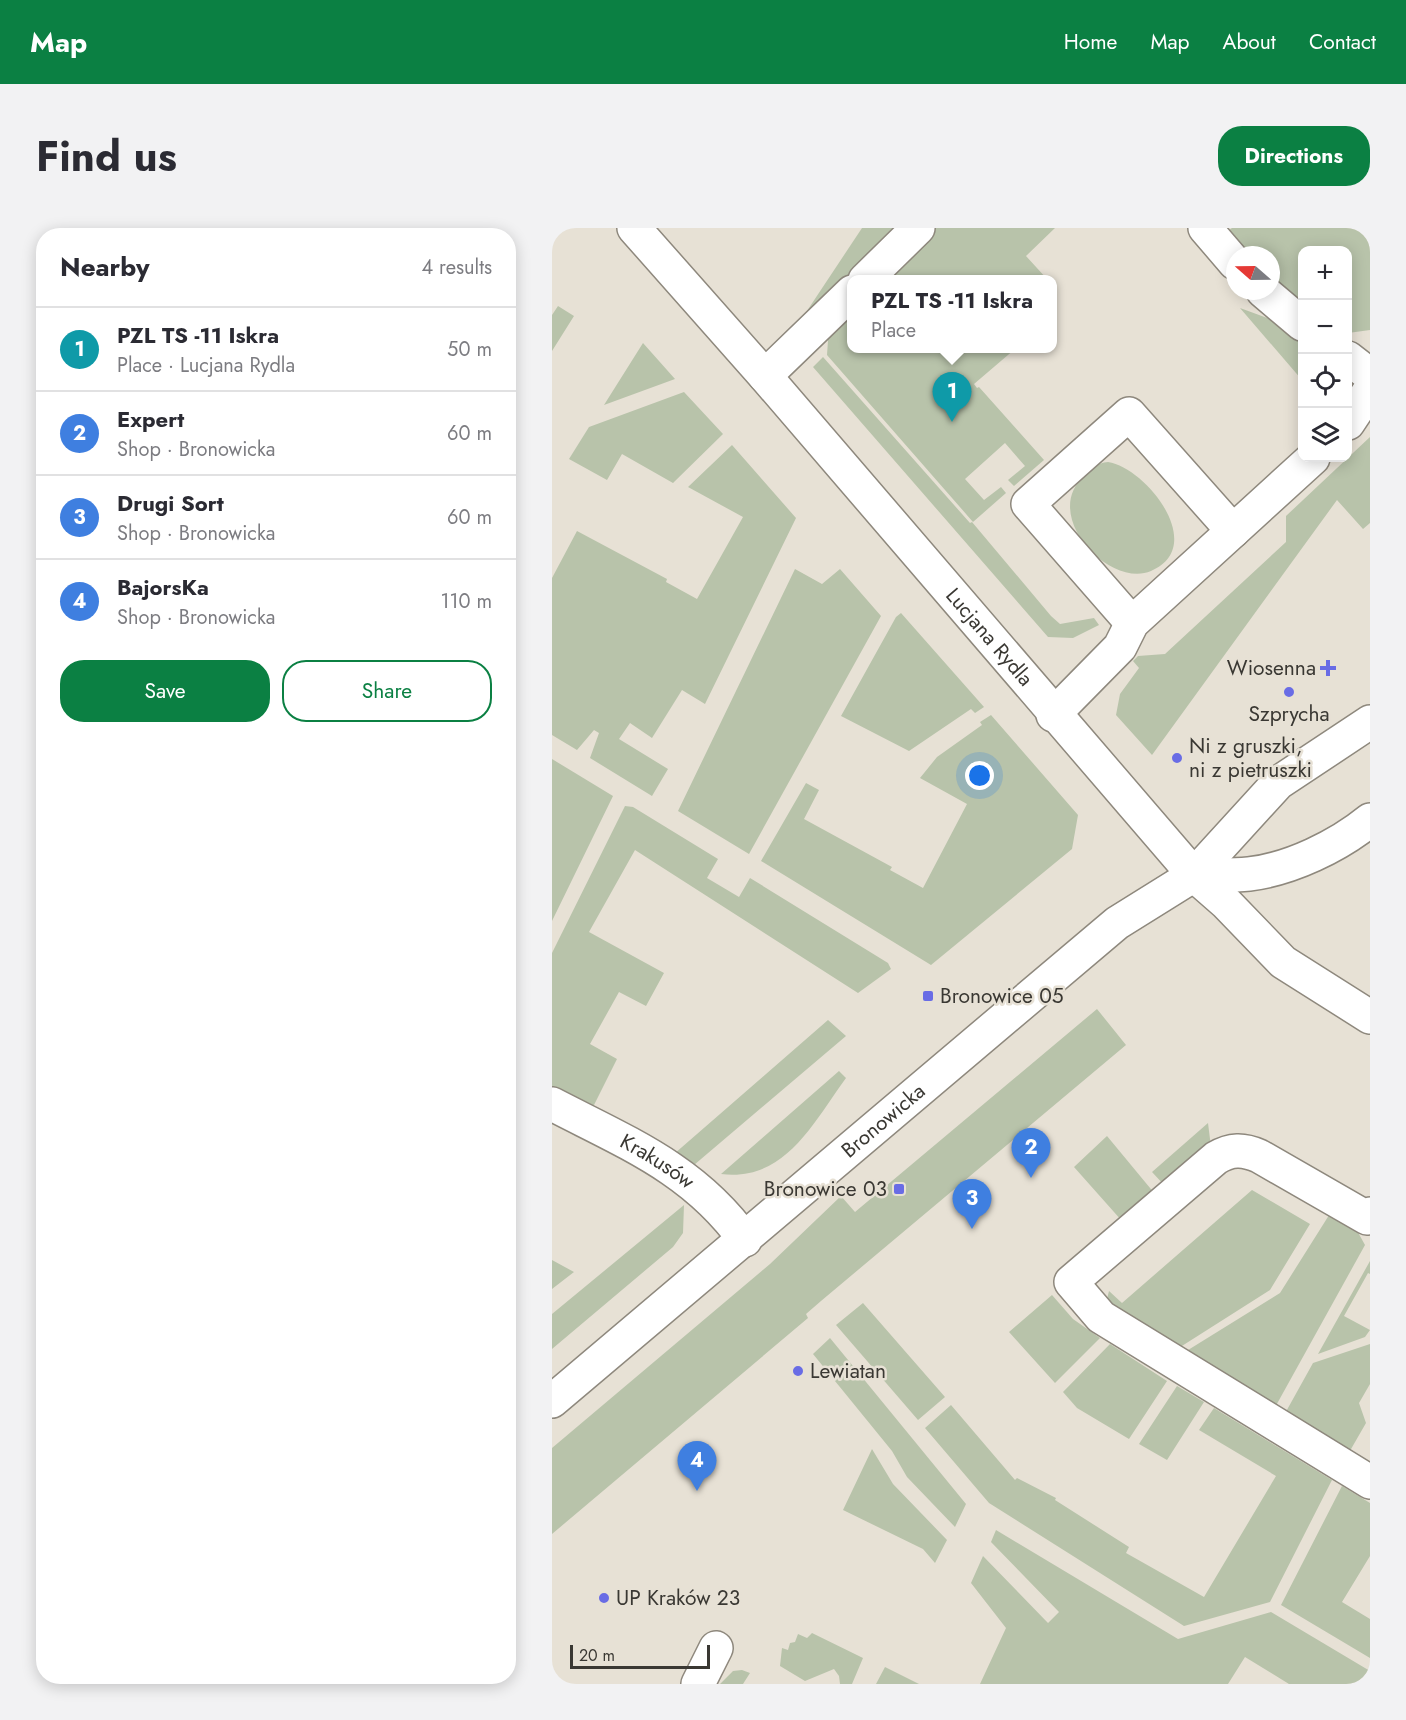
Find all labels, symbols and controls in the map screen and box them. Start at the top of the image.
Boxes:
text: Map [30,22,87,63]
text: Home [1064,27,1117,57]
text: Map [1150,27,1190,57]
text: About [1223,27,1276,57]
text: Contact [1309,27,1376,57]
text: Find us [36,126,177,187]
button: Directions [1218,126,1370,186]
north arrow [1226,246,1280,300]
map controls [1298,246,1352,462]
button: + [1298,246,1352,300]
text: Nearby [60,248,149,286]
text: 4 results [421,253,492,282]
popup [847,275,1057,353]
text: PZL TS -11 Iskra [871,284,1033,316]
button: − [1298,300,1352,354]
text: Place [871,316,916,345]
text: PZL TS -11 Iskra [117,319,279,351]
text: 1 [74,335,85,364]
text: 50 m [447,335,492,364]
text: Place · Lucjana Rydla [117,351,295,380]
button: locate [1298,354,1352,408]
pin: 1 [932,372,972,422]
text: Expert [117,403,184,435]
button: layers [1298,408,1352,462]
text: 2 [73,419,86,448]
text: 60 m [447,419,492,448]
text: Shop · Bronowicka [117,435,275,464]
text: Drugi Sort [117,487,224,519]
text: 3 [73,503,86,532]
text: 60 m [447,503,492,532]
text: Shop · Bronowicka [117,519,275,548]
text: BajorsKa [117,571,209,603]
street label: Lucjana Rydla [939,582,1040,693]
text: 4 [73,587,86,616]
text: 110 m [440,587,492,616]
text: Shop · Bronowicka [117,603,275,632]
place label: Wiosenna [1227,653,1316,683]
button: Save [60,660,270,722]
button: Share [282,660,492,722]
marker: Wiosenna [1321,661,1335,675]
marker: Szprycha [1282,685,1296,699]
place label: Szprycha [1248,699,1330,729]
place label: Ni z gruszki, ni z pietruszki [1189,731,1312,785]
marker: Ni z gruszki, ni z pietruszki [1170,751,1184,765]
your location [965,761,994,790]
place label: Bronowice 05 [940,981,1064,1011]
marker: Bronowice 05 [921,989,935,1003]
street label: Bronowicka [835,1076,932,1165]
street label: Krakusów [615,1126,702,1196]
pin: 2 [1012,1128,1050,1178]
place label: Bronowice 03 [764,1174,887,1204]
pin: 3 [952,1180,992,1229]
marker: Bronowice 03 [892,1182,906,1196]
place label: Lewiatan [810,1356,886,1386]
marker: Lewiatan [791,1364,805,1378]
pin: 4 [678,1442,716,1491]
place label: UP Kraków 23 [616,1583,740,1613]
marker: UP Kraków 23 [597,1591,611,1605]
scale bar [570,1642,710,1670]
text: 20 m [579,1644,615,1667]

